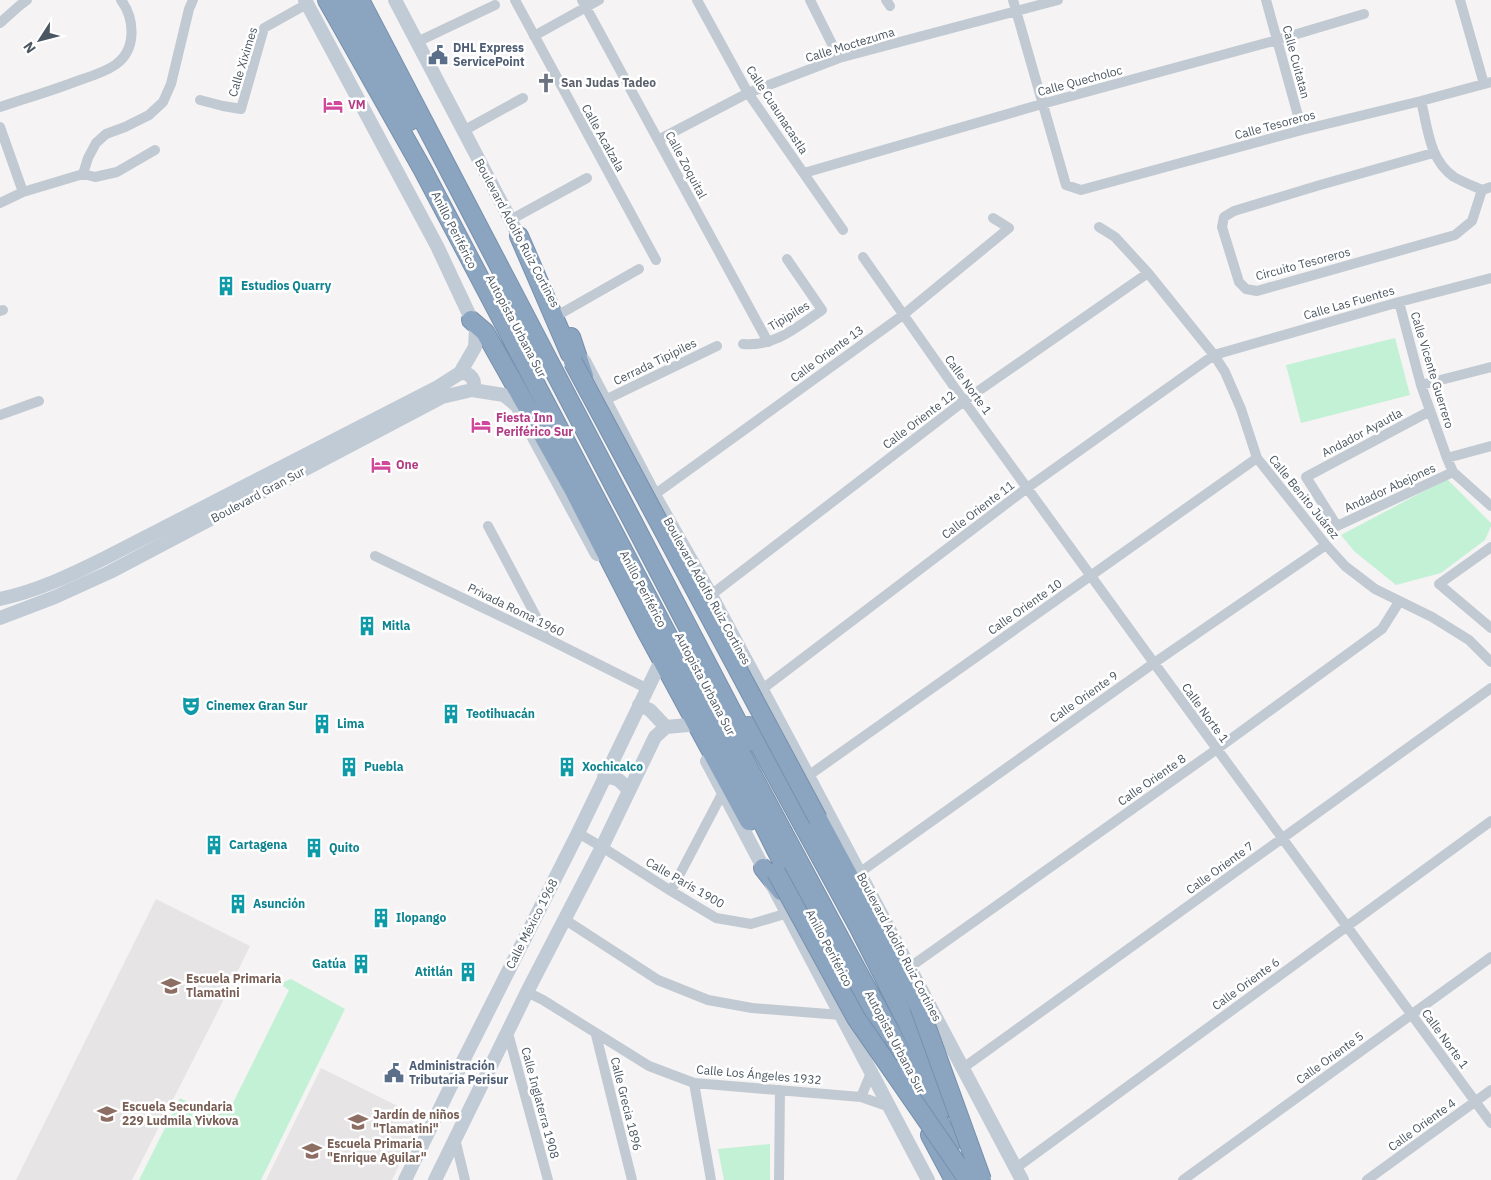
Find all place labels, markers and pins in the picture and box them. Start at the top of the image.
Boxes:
place label: DHL Express ServicePoint [453,40,525,69]
public building icon: DHL Express ServicePoint [427,44,449,66]
church icon: San Judas Tadeo [535,72,557,94]
place label: San Judas Tadeo [561,75,656,90]
hotel icon: VM [322,94,344,116]
place label: VM [348,97,366,112]
building icon: Estudios Quarry [215,275,237,297]
place label: Estudios Quarry [241,278,332,293]
place label: Fiesta Inn Periférico Sur [496,410,573,439]
hotel icon: Fiesta Inn Periférico Sur [470,414,492,436]
hotel icon: One [370,454,392,476]
place label: One [396,457,419,472]
building icon: Mitla [356,615,378,637]
place label: Mitla [382,618,410,633]
theatre icon: Cinemex Gran Sur [180,695,202,717]
place label: Cinemex Gran Sur [206,698,308,713]
building icon: Teotihuacán [440,703,462,725]
place label: Teotihuacán [466,706,535,721]
building icon: Lima [311,713,333,735]
place label: Lima [337,716,365,731]
building icon: Puebla [338,756,360,778]
building icon: Xochicalco [556,756,578,778]
place label: Puebla [364,759,404,774]
place label: Xochicalco [582,759,643,774]
building icon: Cartagena [203,834,225,856]
place label: Cartagena [229,837,287,852]
building icon: Quito [303,837,325,859]
place label: Quito [329,840,360,855]
building icon: Asunción [227,893,249,915]
place label: Asunción [253,896,305,911]
building icon: Ilopango [370,907,392,929]
place label: Ilopango [396,910,446,925]
building icon: Gatúa [350,953,372,975]
place label: Gatúa [312,956,346,971]
building icon: Atitlán [457,961,479,983]
place label: Atitlán [415,964,453,979]
place label: Escuela Primaria Tlamatini [186,971,282,1000]
school or university icon: Escuela Primaria Tlamatini [160,975,182,997]
place label: Administración Tributaria Perisur [409,1058,508,1087]
public building icon: Administración Tributaria Perisur [383,1062,405,1084]
place label: Escuela Secundaria 229 Ludmila Yivkova [122,1099,239,1128]
school or university icon: Escuela Secundaria 229 Ludmila Yivkova [96,1103,118,1125]
place label: Jardín de niños "Tlamatini" [373,1107,459,1136]
school or university icon: Jardín de niños "Tlamatini" [347,1111,369,1133]
place label: Escuela Primaria "Enrique Aguilar" [327,1136,427,1165]
school or university icon: Escuela Primaria "Enrique Aguilar" [301,1140,323,1162]

